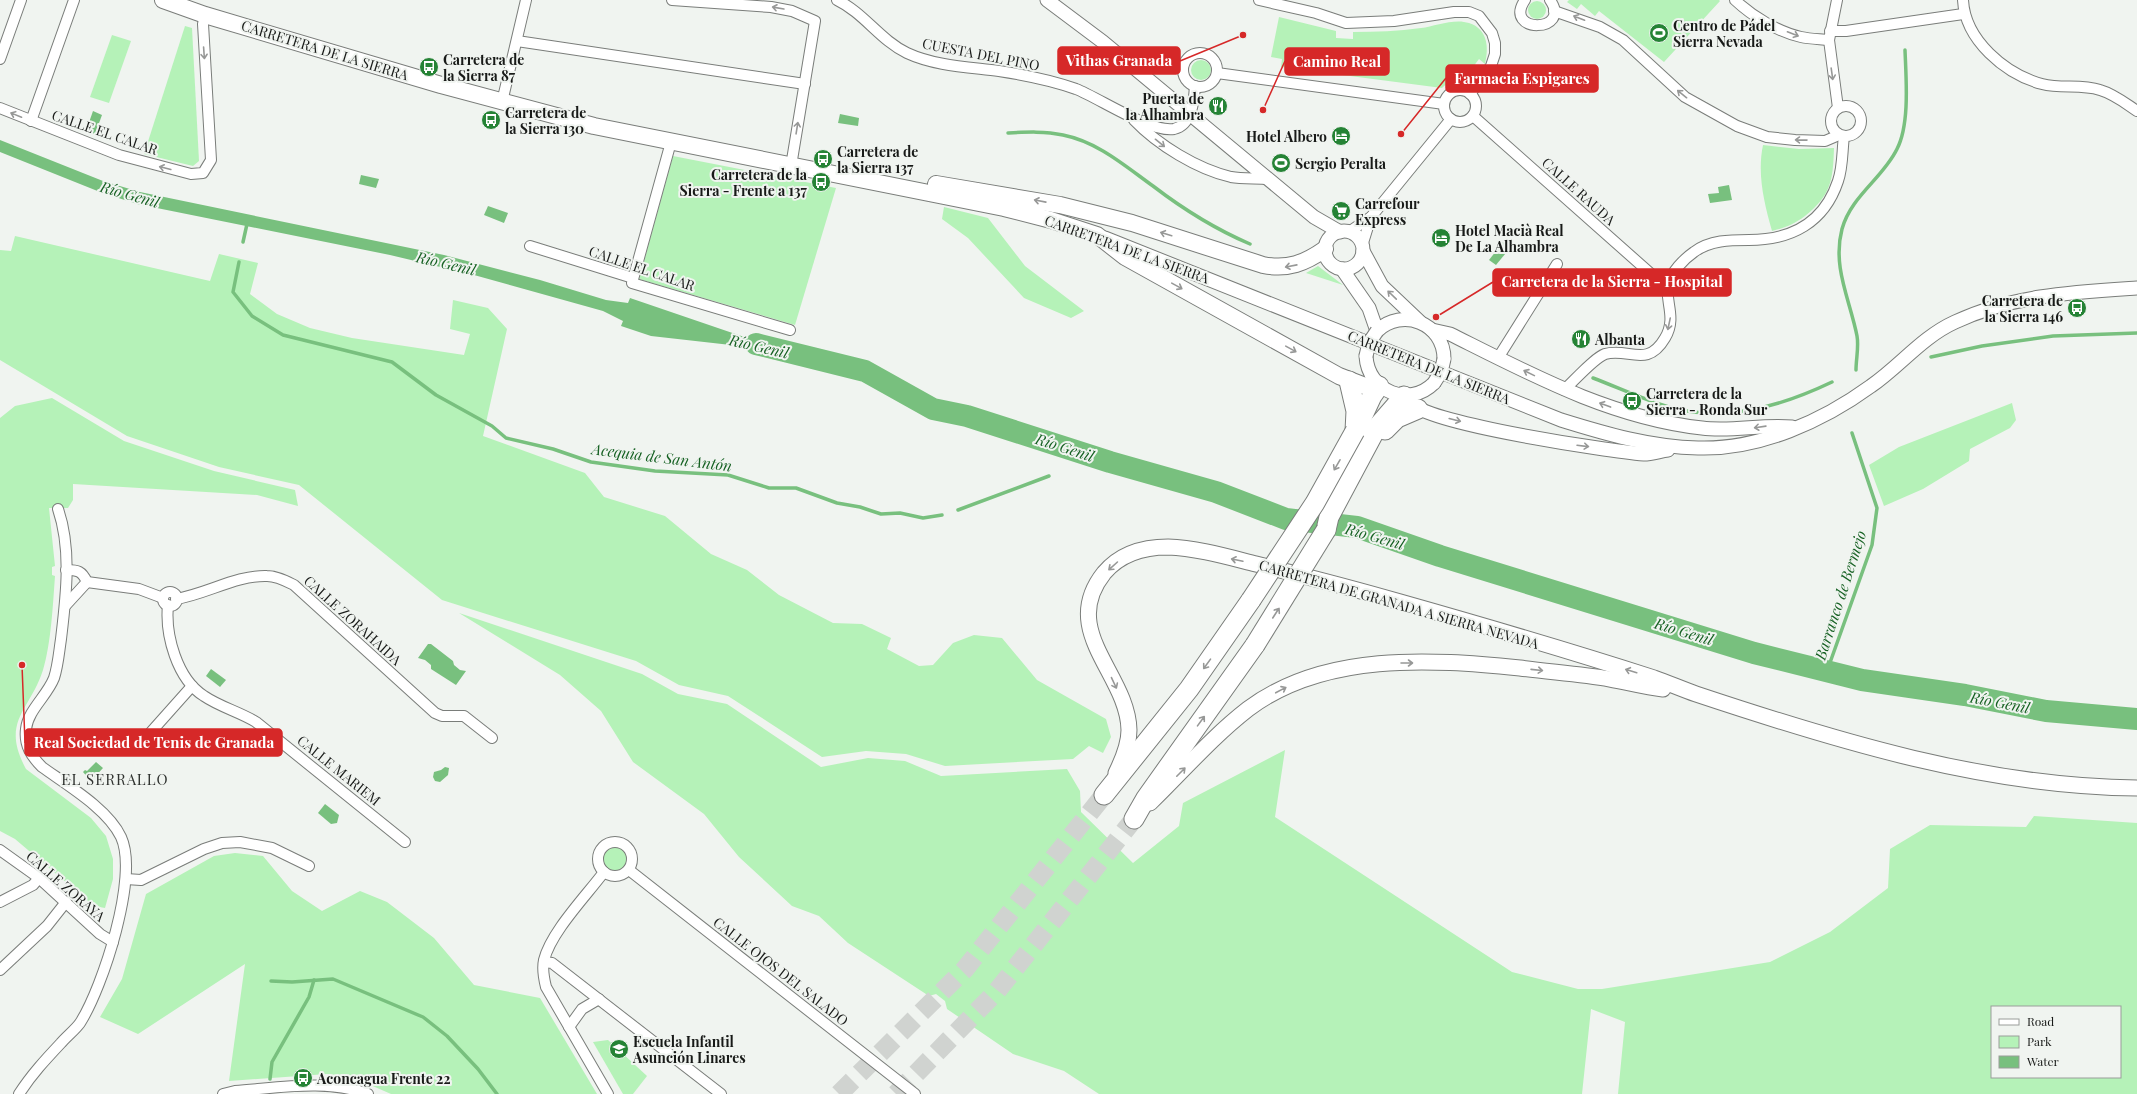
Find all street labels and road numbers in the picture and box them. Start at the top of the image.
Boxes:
street label: CARRETERA DE LA SIERRA [239,16,411,85]
street label: CUESTA DEL PINO [921,33,1041,75]
street label: CALLE EL CALAR [49,105,161,159]
street label: CALLE RAUDA [1538,153,1620,229]
street label: CARRETERA DE LA SIERRA [1042,210,1212,288]
street label: CALLE EL CALAR [586,241,698,295]
street label: CARRETERA DE LA SIERRA [1345,326,1513,408]
street label: CARRETERA DE GRANADA A SIERRA NEVADA [1257,555,1541,653]
street label: CALLE ZORAHAIDA [300,571,406,669]
street label: CALLE MARIEM [293,731,385,809]
street label: CALLE ZORAYA [22,846,110,926]
street label: CALLE OJOS DEL SALADO [710,912,852,1030]

